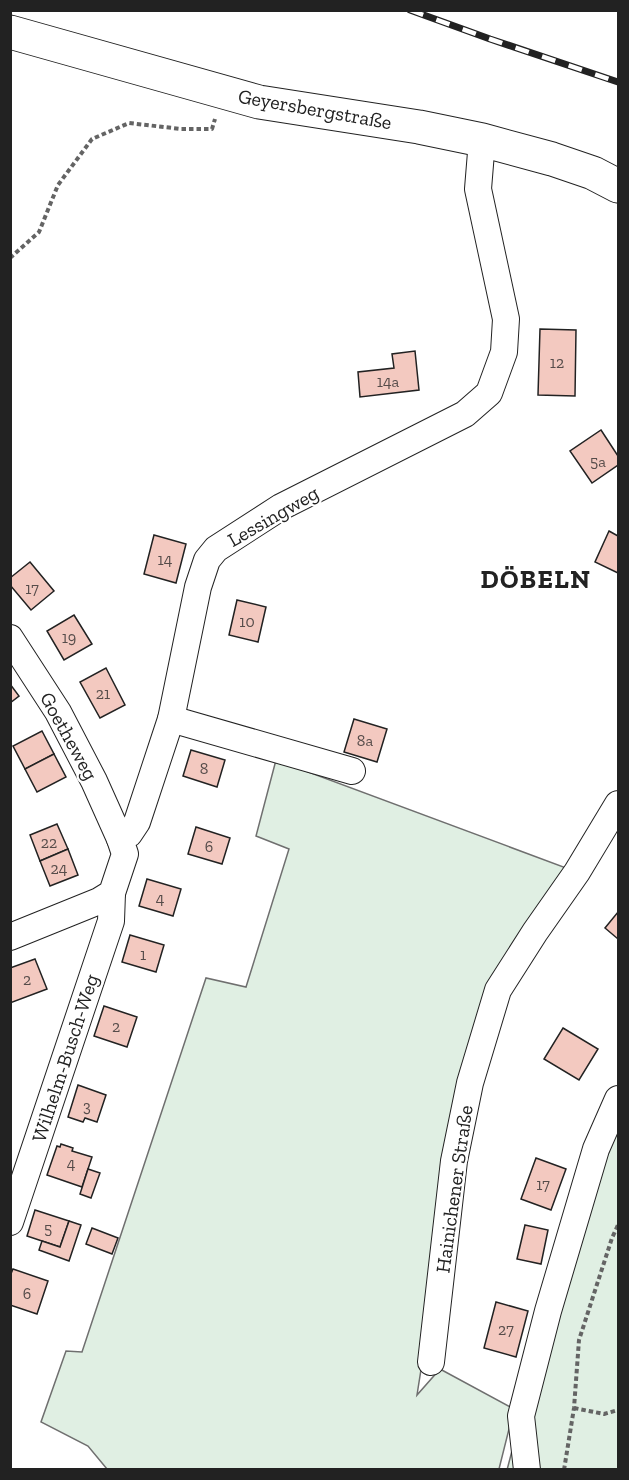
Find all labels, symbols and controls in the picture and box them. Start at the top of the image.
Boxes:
street label: Geyersbergstraße [236,84,394,134]
house number: 12 [550,353,564,372]
house number: 14a [377,372,400,391]
house number: 5a [590,452,606,471]
street label: Lessingweg [223,480,323,552]
house number: 14 [158,550,173,569]
district label: DÖBELN [480,563,592,595]
house number: 17 [25,579,39,598]
house number: 10 [239,612,255,631]
house number: 19 [62,628,76,647]
house number: 21 [96,684,110,703]
street label: Goetheweg [35,688,103,784]
house number: 8a [357,731,373,750]
house number: 8 [200,759,208,778]
house number: 22 [41,833,57,852]
house number: 6 [205,837,213,856]
house number: 24 [51,859,68,878]
house number: 4 [156,889,165,908]
house number: 1 [140,945,146,964]
house number: 2 [23,970,31,989]
street label: Wilhelm-Busch-Weg [27,971,103,1145]
house number: 2 [112,1017,120,1036]
house number: 3 [83,1097,91,1116]
street label: Hainichener Straße [430,1104,478,1274]
house number: 4 [67,1154,76,1173]
house number: 17 [536,1175,550,1194]
house number: 5 [44,1219,52,1238]
house number: 6 [23,1284,31,1303]
house number: 27 [498,1320,514,1339]

